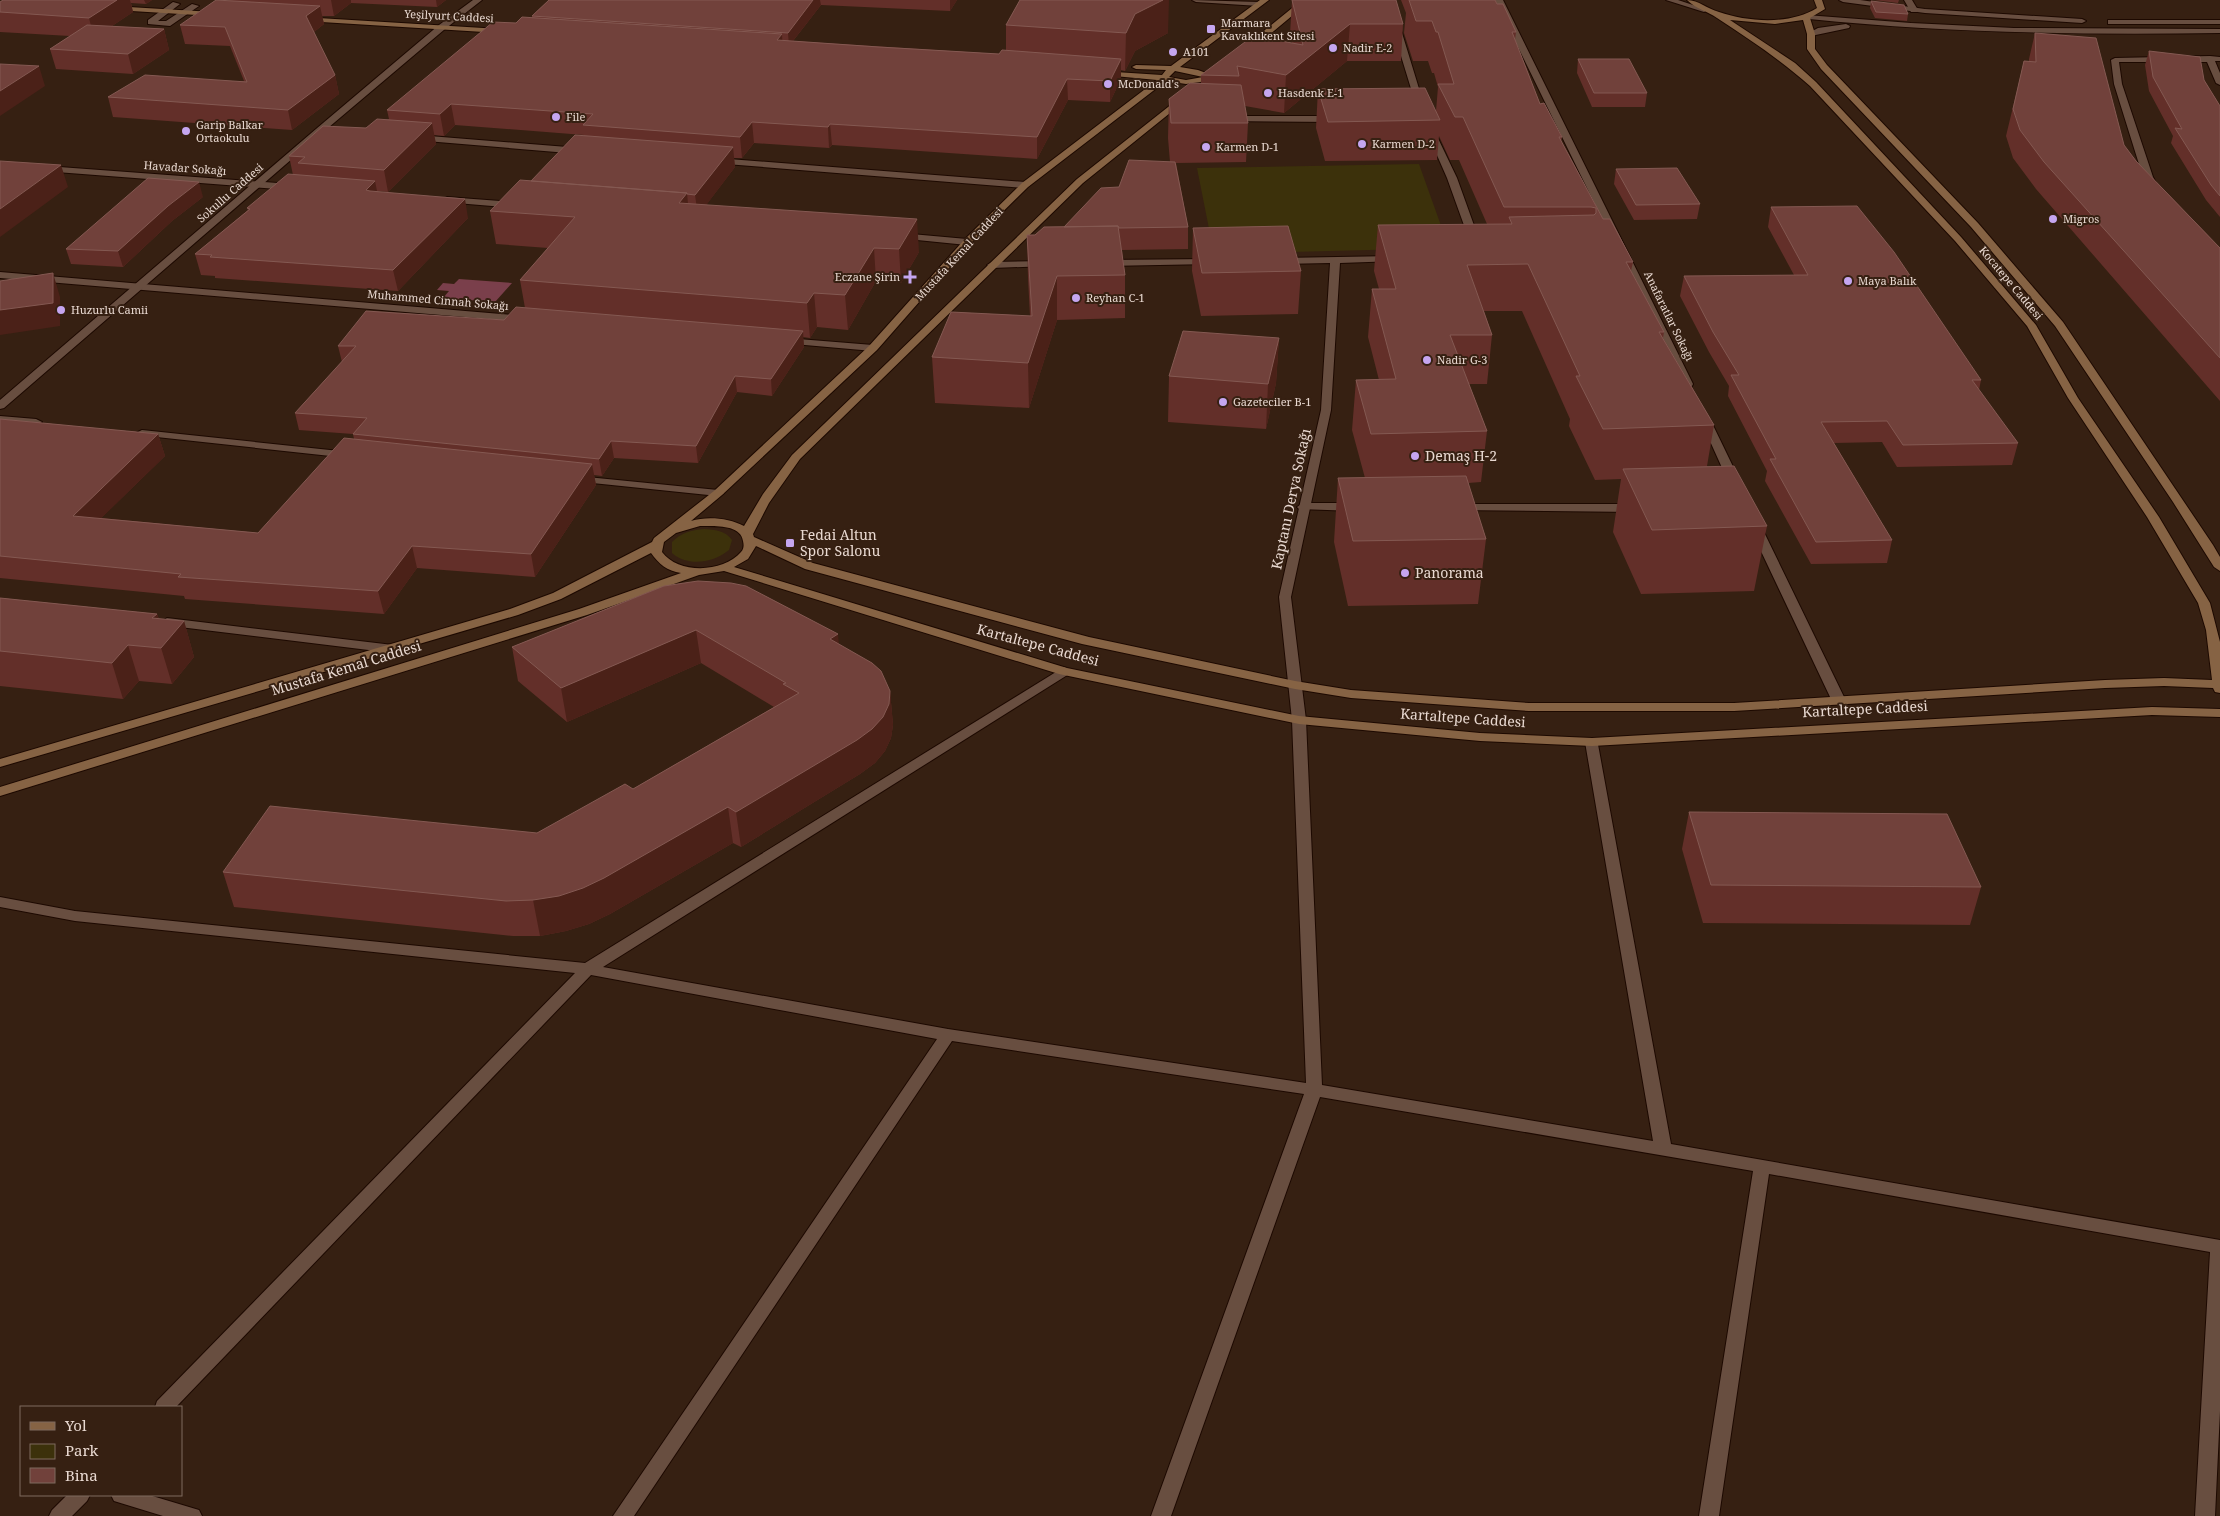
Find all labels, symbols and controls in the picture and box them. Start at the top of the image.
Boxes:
street label: Yeşilyurt Caddesi [403,6,495,25]
place label: Marmara Kavaklıkent Sitesi [1221,15,1315,43]
marker: Marmara Kavaklıkent Sitesi [1205,23,1217,35]
place label: Nadir E-2 [1343,40,1392,55]
marker: Nadir E-2 [1327,42,1339,54]
place label: A101 [1183,44,1209,59]
marker: A101 [1167,46,1179,58]
place label: McDonald's [1118,76,1179,91]
marker: McDonald's [1102,78,1114,90]
place label: Hasdenk E-1 [1278,85,1343,100]
marker: Hasdenk E-1 [1262,87,1274,99]
place label: File [566,109,585,124]
marker: File [550,111,562,123]
place label: Garip Balkar Ortaokulu [196,117,264,145]
marker: Garip Balkar Ortaokulu [180,125,192,137]
place label: Karmen D-2 [1372,136,1435,151]
marker: Karmen D-2 [1356,138,1368,150]
place label: Karmen D-1 [1216,139,1279,154]
marker: Karmen D-1 [1200,141,1212,153]
street label: Havadar Sokağı [143,157,227,178]
street label: Sokullu Caddesi [193,159,266,226]
street label: Mustafa Kemal Caddesi [911,203,1006,304]
place label: Migros [2063,211,2099,226]
marker: Migros [2047,213,2059,225]
street label: Kocatepe Caddesi [1976,243,2047,323]
street label: Anafaratlar Sokağı [1641,268,1698,364]
place label: Eczane Şirin [835,269,900,284]
marker: Eczane Şirin [904,271,916,283]
place label: Maya Balık [1858,273,1917,288]
marker: Maya Balık [1842,275,1854,287]
street label: Muhammed Cinnah Sokağı [367,286,510,313]
place label: Reyhan C-1 [1086,290,1145,305]
marker: Reyhan C-1 [1070,292,1082,304]
place label: Huzurlu Camii [71,302,149,317]
marker: Huzurlu Camii [55,304,67,316]
place label: Nadir G-3 [1437,352,1487,367]
marker: Nadir G-3 [1421,354,1433,366]
place label: Gazeteciler B-1 [1233,394,1311,409]
marker: Gazeteciler B-1 [1217,396,1229,408]
street label: Kaptanı Derya Sokağı [1266,426,1315,571]
place label: Demaş H-2 [1425,446,1497,465]
marker: Demaş H-2 [1409,450,1421,462]
place label: Fedai Altun Spor Salonu [800,525,880,560]
marker: Fedai Altun Spor Salonu [784,537,796,549]
place label: Panorama [1415,563,1484,582]
marker: Panorama [1399,567,1411,579]
street label: Kartaltepe Caddesi [975,619,1102,670]
street label: Mustafa Kemal Caddesi [269,635,424,699]
street label: Kartaltepe Caddesi [1802,696,1929,721]
street label: Kartaltepe Caddesi [1400,704,1527,731]
legend [20,1406,182,1496]
text: Yol [64,1415,87,1435]
text: Park [65,1440,99,1460]
text: Bina [65,1465,98,1485]

